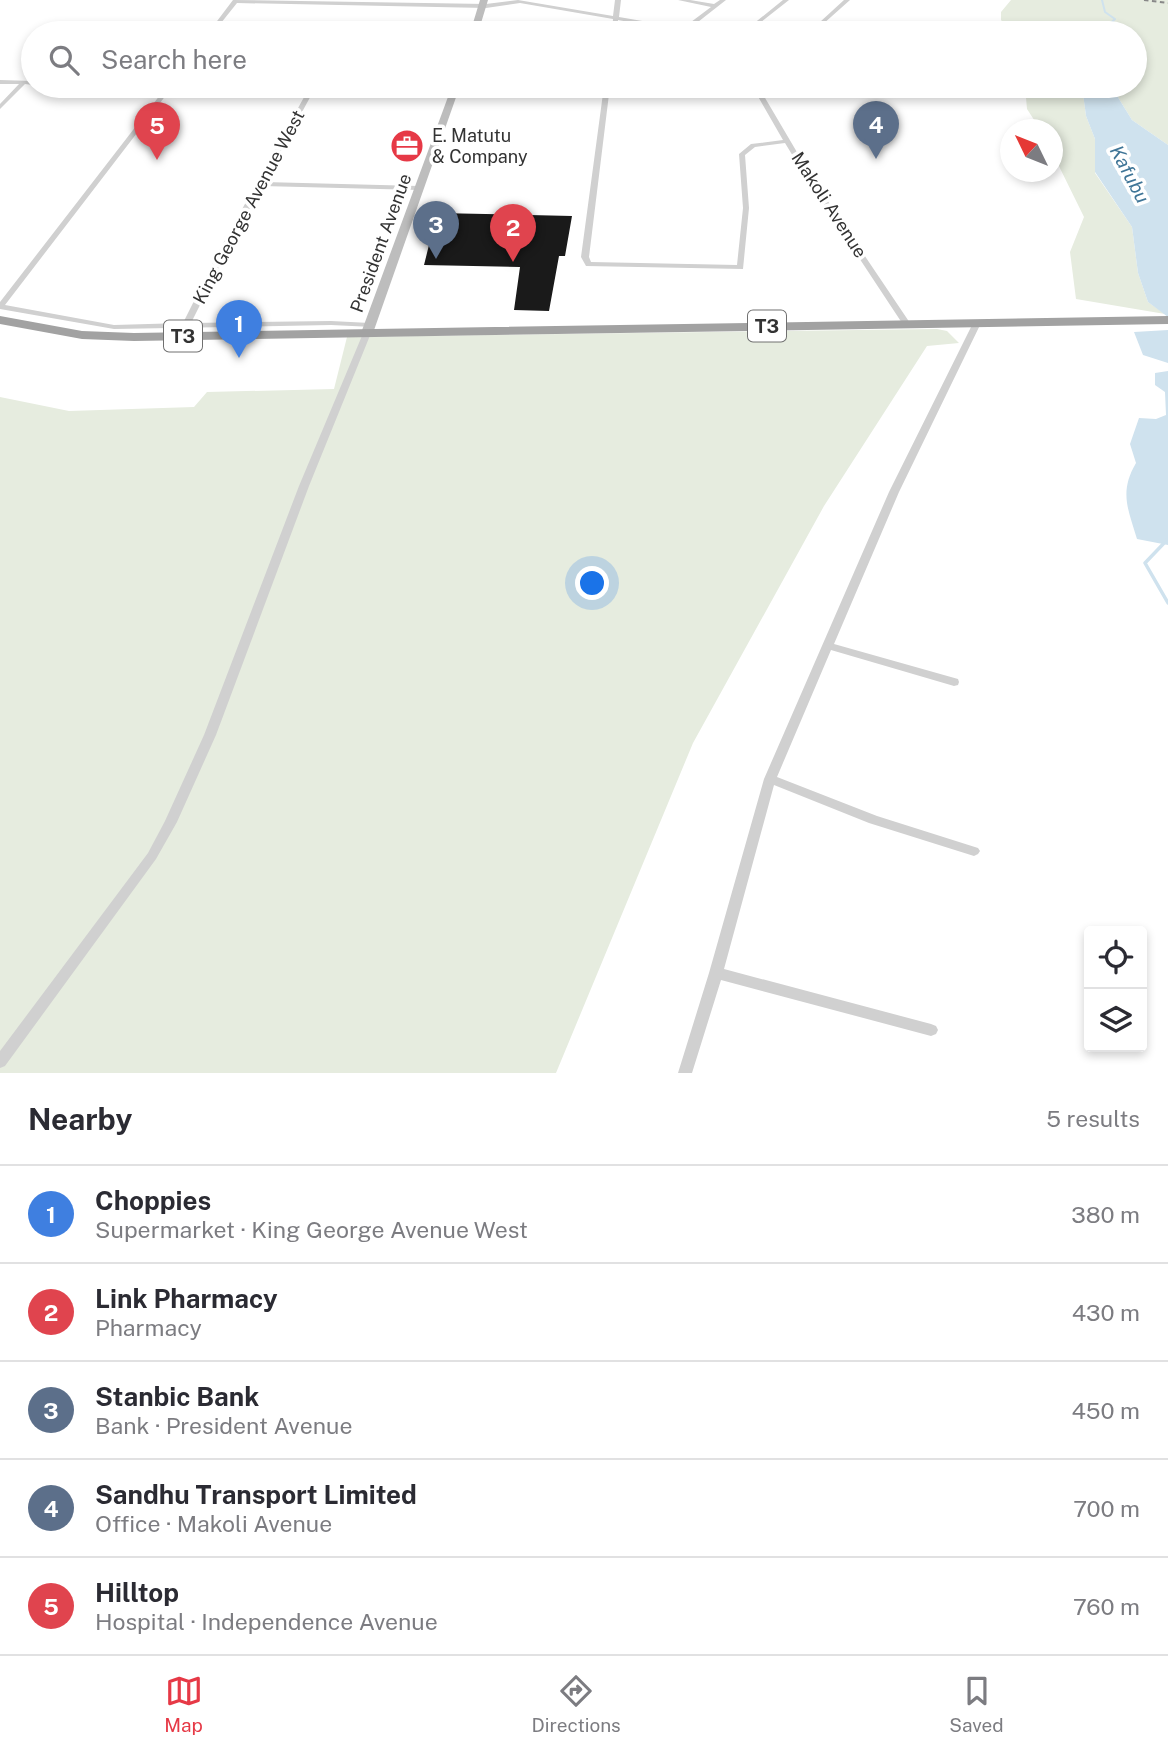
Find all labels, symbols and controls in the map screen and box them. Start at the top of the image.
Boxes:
search box [21,21,1147,98]
icon: search [45,41,83,79]
text: Search here [101,44,247,75]
pin: 4 [853,101,899,159]
pin: 5 [134,102,180,160]
street label: King George Avenue West [188,106,309,307]
north arrow [1000,119,1063,182]
place label: E. Matutu & Company [432,125,528,167]
office icon: E. Matutu & Company [388,127,426,165]
water label: Kafubu [1106,142,1154,206]
street label: Makoli Avenue [787,148,871,261]
street label: President Avenue [346,171,415,315]
pin: 3 [413,201,459,259]
pin: 2 [490,204,536,262]
pin: 1 [216,300,262,358]
road number: T3 [748,310,786,342]
road number: T3 [164,320,202,352]
your location [575,566,609,600]
map controls [1084,926,1147,1052]
button: locate [1084,926,1147,989]
button: layers [1084,989,1147,1052]
text: Nearby [28,1101,132,1137]
text: 5 results [1046,1105,1140,1132]
text: Choppies [95,1185,211,1216]
text: 1 [46,1201,56,1228]
text: 380 m [1071,1201,1140,1228]
text: Supermarket · King George Avenue West [95,1216,528,1243]
text: Link Pharmacy [95,1283,278,1314]
text: 2 [44,1299,58,1326]
text: 430 m [1072,1299,1140,1326]
text: Pharmacy [95,1314,202,1341]
text: Stanbic Bank [95,1381,259,1412]
text: 3 [43,1397,59,1424]
text: 450 m [1071,1397,1140,1424]
text: Bank · President Avenue [95,1412,352,1439]
text: Sandhu Transport Limited [95,1479,417,1510]
text: 4 [43,1495,59,1522]
text: 700 m [1073,1495,1140,1522]
text: Office · Makoli Avenue [95,1510,332,1537]
text: Hilltop [95,1577,179,1608]
text: 5 [43,1593,59,1620]
text: 760 m [1073,1593,1140,1620]
text: Hospital · Independence Avenue [95,1608,438,1635]
tab: Map [164,1672,203,1736]
tab: Directions [531,1672,621,1736]
tab: Saved [949,1672,1004,1736]

